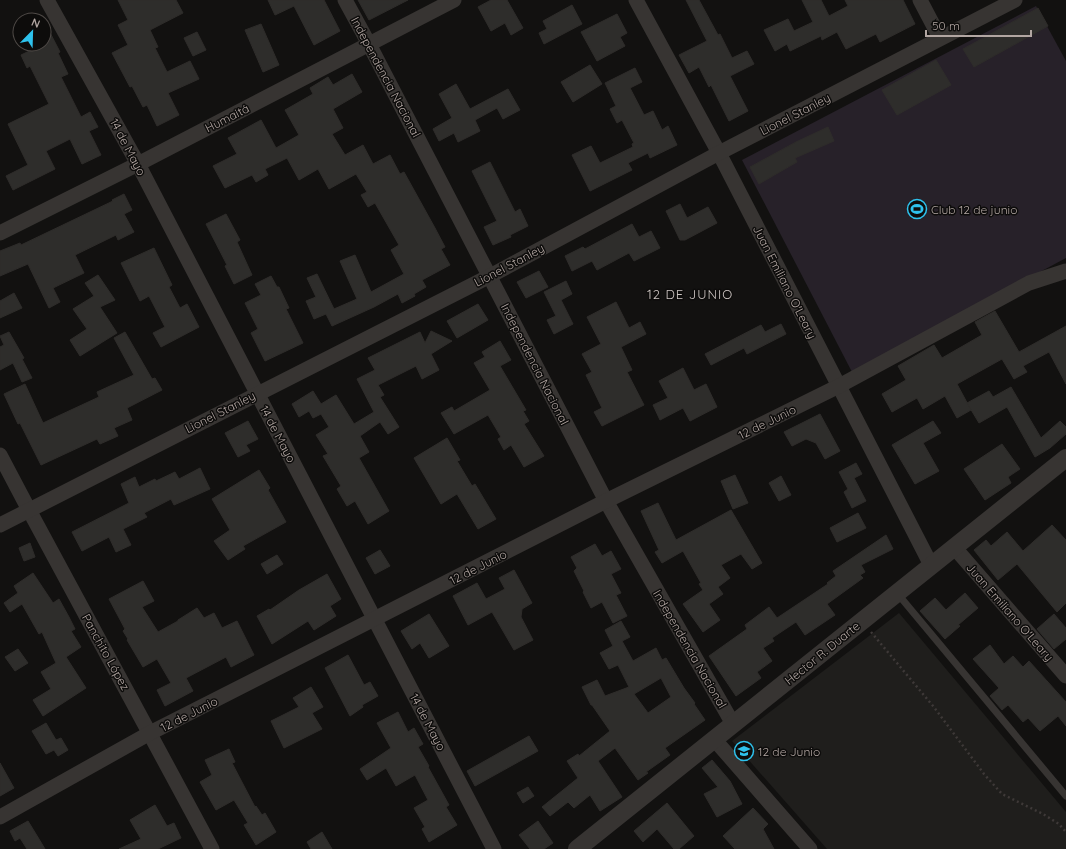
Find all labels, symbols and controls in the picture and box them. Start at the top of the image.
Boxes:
north arrow [12,12,52,52]
scale bar [926,12,1031,38]
street label: Independencia Nacional [348,14,424,140]
text: N [29,15,42,31]
text: 50 m [932,18,960,33]
street label: Lionel Stanley [757,90,833,138]
street label: Humaitá [202,101,252,135]
street label: 14 de Mayo [107,116,149,178]
sports icon: Club 12 de junio [906,198,928,220]
place label: Club 12 de junio [931,202,1017,217]
street label: Juan Emiliano O'Leary [750,223,820,341]
street label: Lionel Stanley [471,240,547,290]
district label: 12 DE JUNIO [647,286,733,302]
street label: Independencia Nacional [498,301,572,427]
street label: Lionel Stanley [182,388,258,436]
street label: 12 de Junio [736,402,798,442]
street label: 14 de Mayo [257,403,299,465]
street label: 12 de Junio [447,546,509,588]
street label: Juan Emiliano O'Leary [963,560,1057,664]
street label: Independencia Nacional [650,587,730,711]
street label: Panchito López [79,611,133,693]
street label: Hector R. Duarte [781,618,863,688]
street label: 14 de Mayo [407,691,449,753]
street label: 12 de Junio [158,693,220,735]
school or university icon: 12 de Junio [733,740,755,762]
place label: 12 de Junio [758,744,820,759]

